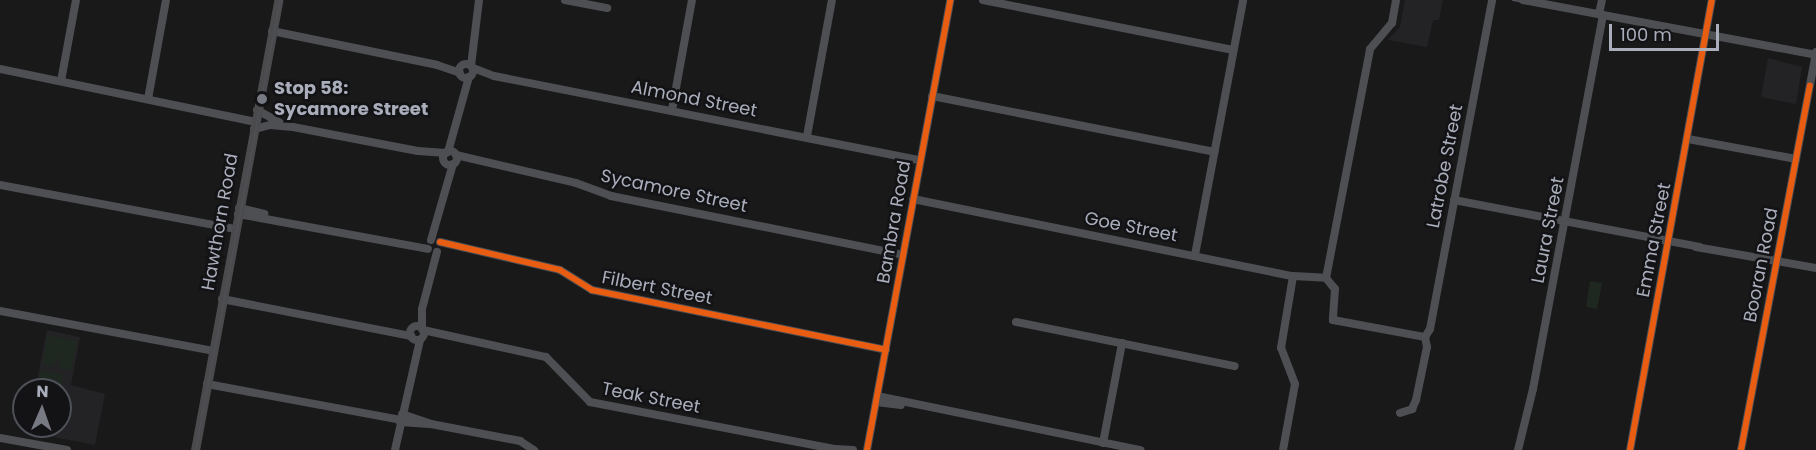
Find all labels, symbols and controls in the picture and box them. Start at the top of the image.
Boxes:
scale bar [1612,12,1722,50]
text: 100 m [1620,22,1672,47]
street label: Almond Street [629,76,759,122]
place label: Stop 58: Sycamore Street [274,78,428,121]
marker: Stop 58: Sycamore Street [255,92,269,106]
street label: Latrobe Street [1422,102,1468,230]
street label: Hawthorn Road [197,152,243,292]
street label: Bambra Road [873,159,915,285]
street label: Sycamore Street [599,165,749,217]
street label: Laura Street [1527,175,1569,285]
street label: Emma Street [1632,181,1676,299]
street label: Booran Road [1739,206,1783,324]
street label: Goe Street [1083,207,1179,247]
street label: Filbert Street [600,267,714,309]
north arrow [12,378,72,438]
street label: Teak Street [600,378,702,418]
text: N [36,380,49,403]

